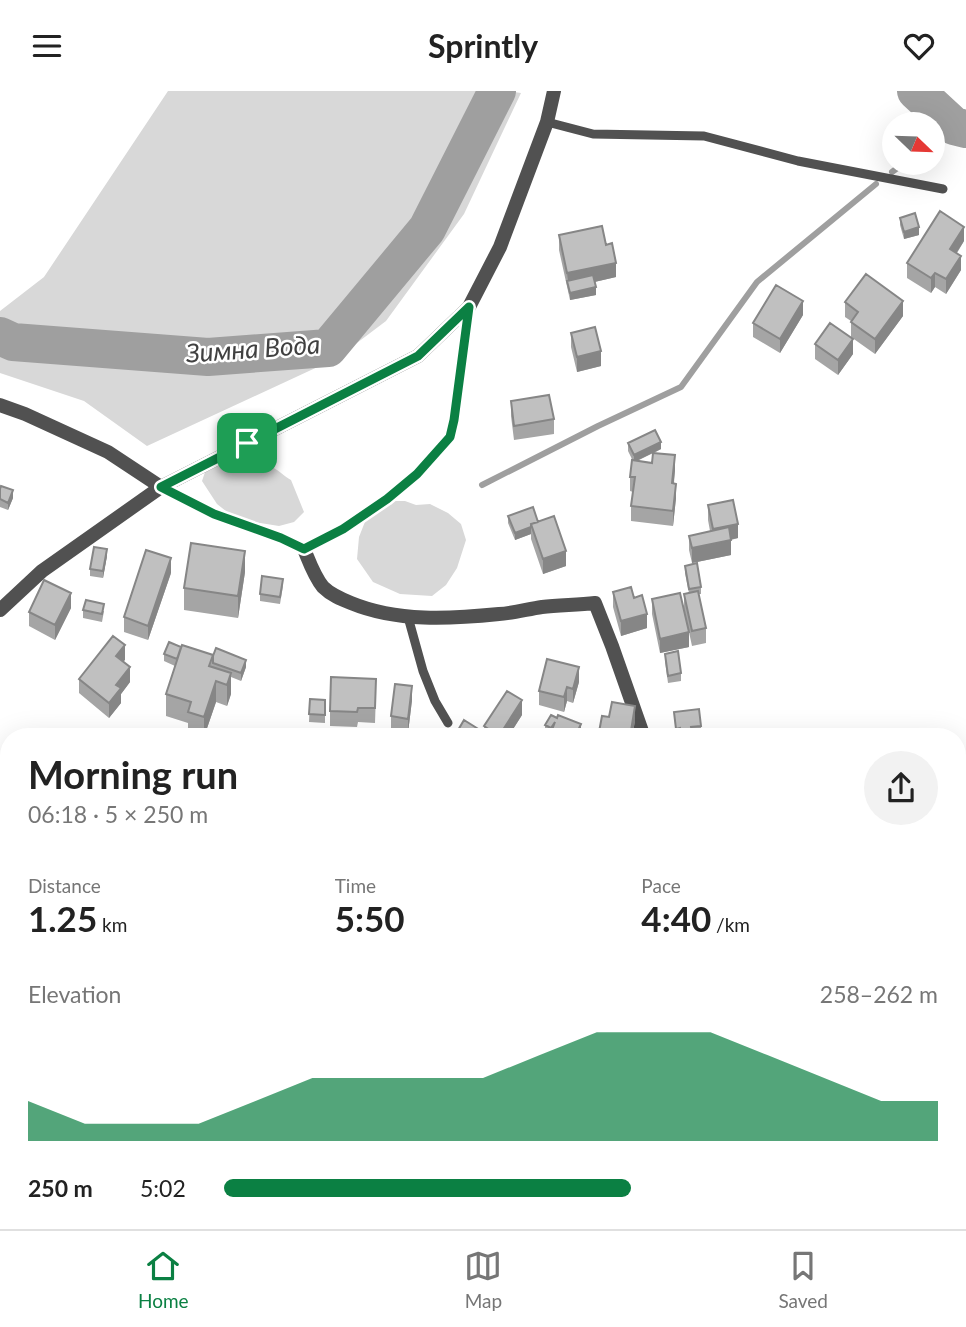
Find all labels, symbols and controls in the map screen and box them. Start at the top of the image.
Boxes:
text: Sprintly [428,26,538,65]
icon: menu [28,27,66,65]
icon: heart [900,27,938,65]
north arrow [882,112,945,175]
map controls [882,112,945,175]
water label: Зимна Вода [184,327,321,369]
pin [217,413,277,473]
icon: arrive [228,424,266,462]
text: Morning run [28,751,238,797]
button: share [864,751,938,825]
text: 06:18 · 5 × 250 m [28,800,208,828]
text: Distance [28,874,101,897]
text: Time [335,874,376,897]
text: Pace [641,874,681,897]
text: 1.25 [28,897,97,939]
text: 5:50 [335,897,405,939]
text: 4:40 [641,897,711,939]
text: km [97,913,127,936]
text: /km [711,913,750,936]
text: Elevation [28,980,121,1008]
text: 258–262 m [820,980,938,1008]
text: 250 m [28,1174,93,1202]
text: 5:02 [140,1174,186,1202]
tab: Home [138,1247,189,1312]
tab: Map [464,1247,502,1312]
tab: Saved [778,1247,828,1312]

